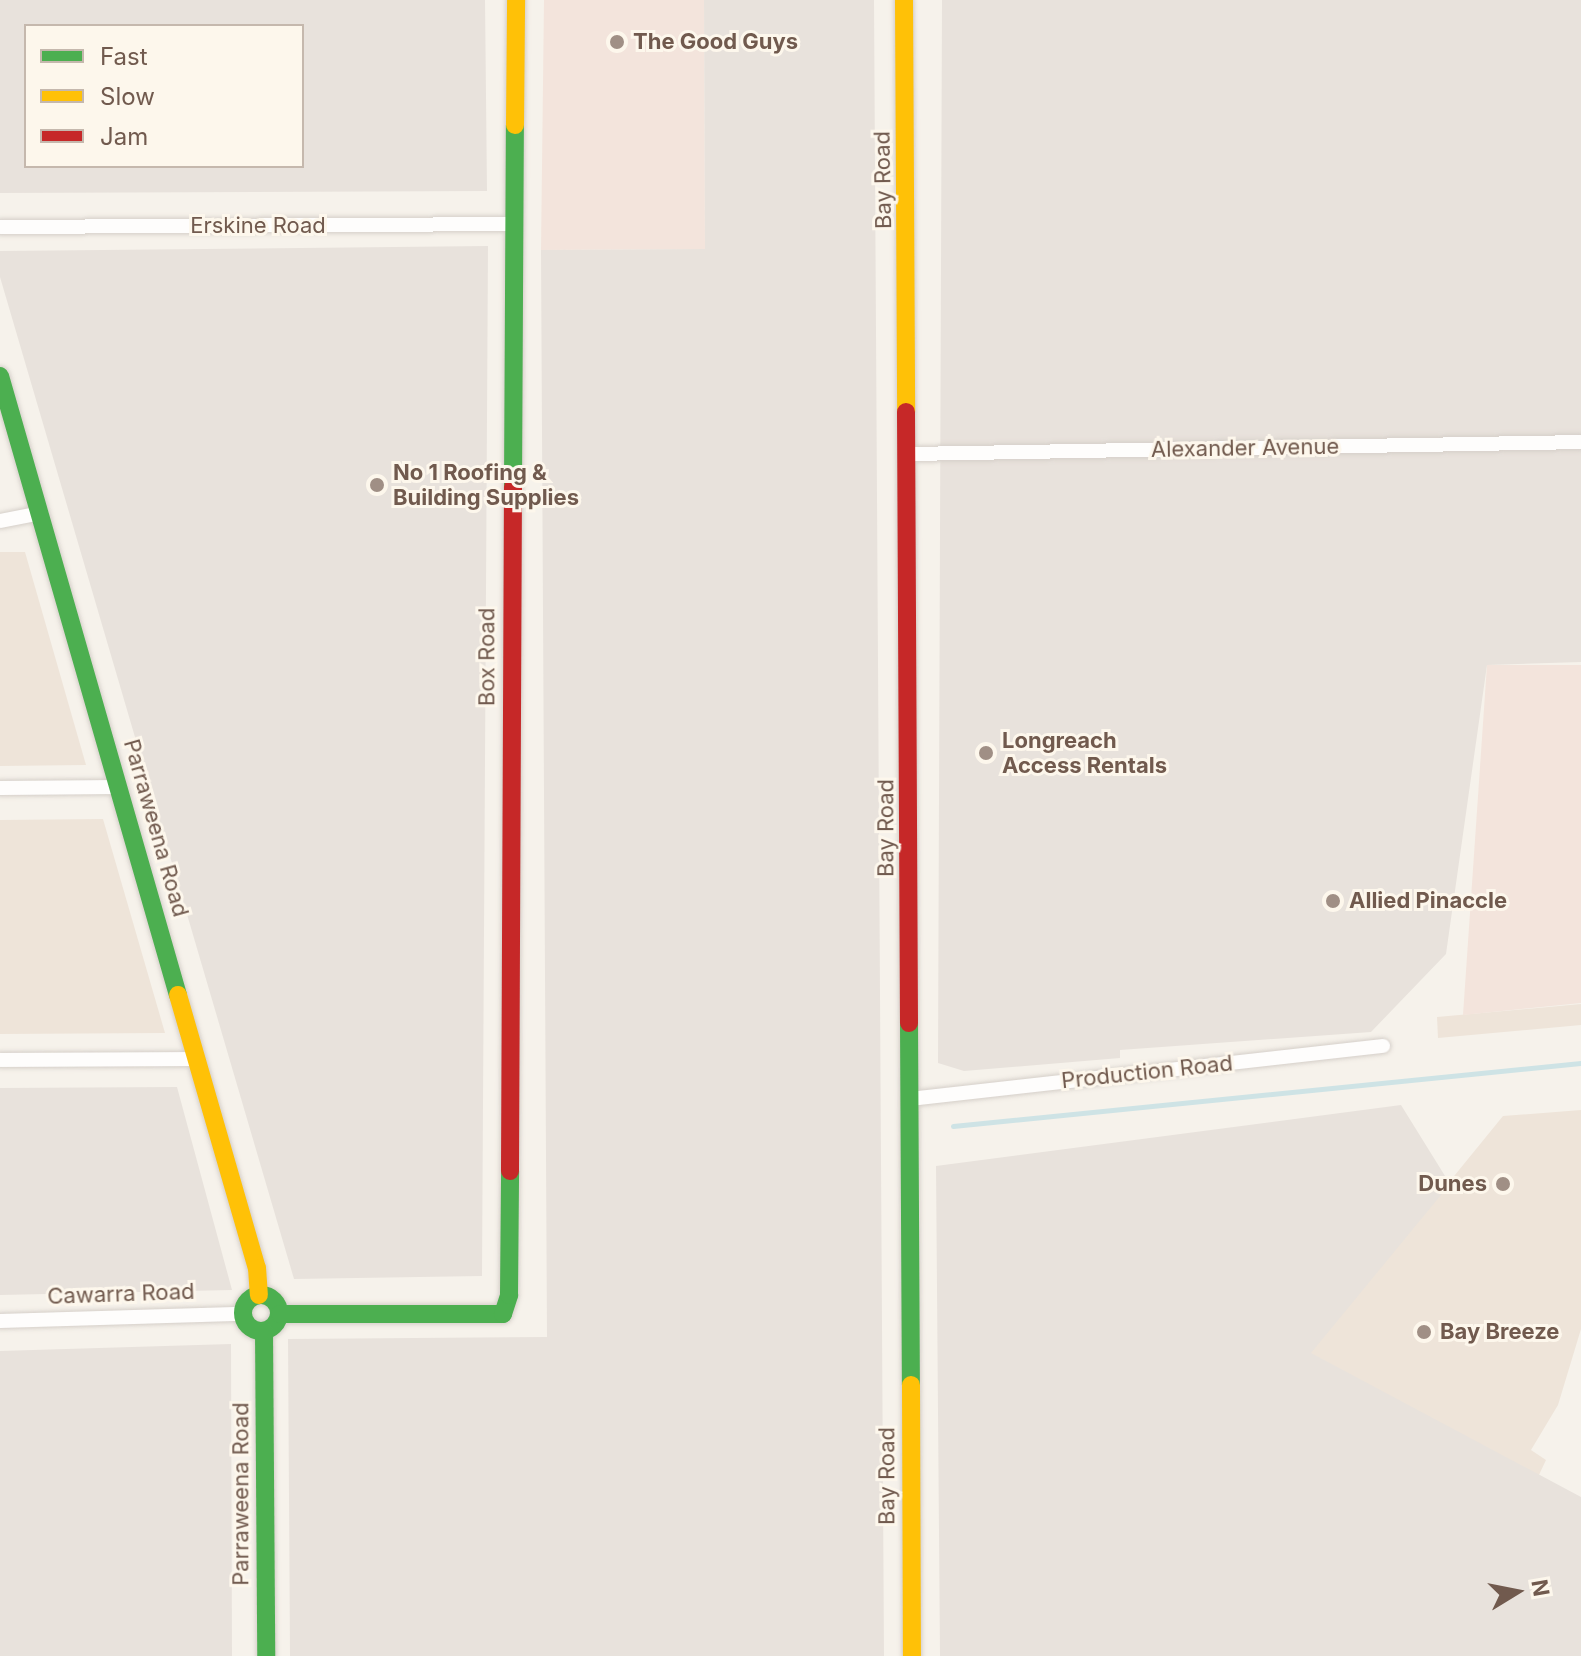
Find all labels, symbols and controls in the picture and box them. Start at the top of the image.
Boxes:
legend [24,24,304,168]
place label: The Good Guys [633,29,798,55]
marker: The Good Guys [608,33,626,51]
text: Fast [100,42,148,71]
text: Slow [100,82,155,111]
text: Jam [100,122,148,151]
street label: Bay Road [869,131,897,229]
street label: Erskine Road [190,213,326,239]
street label: Alexander Avenue [1151,433,1339,463]
place label: No 1 Roofing & Building Supplies [393,459,579,510]
marker: No 1 Roofing & Building Supplies [368,476,386,494]
street label: Box Road [474,608,500,706]
place label: Longreach Access Rentals [1002,727,1167,778]
street label: Parraweena Road [118,736,194,920]
marker: Longreach Access Rentals [977,744,995,762]
street label: Bay Road [873,779,899,877]
place label: Allied Pinaccle [1349,888,1507,914]
marker: Allied Pinaccle [1324,892,1342,910]
street label: Production Road [1060,1050,1234,1094]
place label: Dunes [1418,1171,1487,1197]
marker: Dunes [1494,1175,1512,1193]
street label: Cawarra Road [47,1278,195,1310]
place label: Bay Breeze [1440,1319,1559,1345]
marker: Bay Breeze [1415,1323,1433,1341]
street label: Parraweena Road [228,1402,254,1586]
street label: Bay Road [874,1427,900,1525]
north arrow [1477,1552,1557,1632]
text: N [1526,1577,1555,1598]

